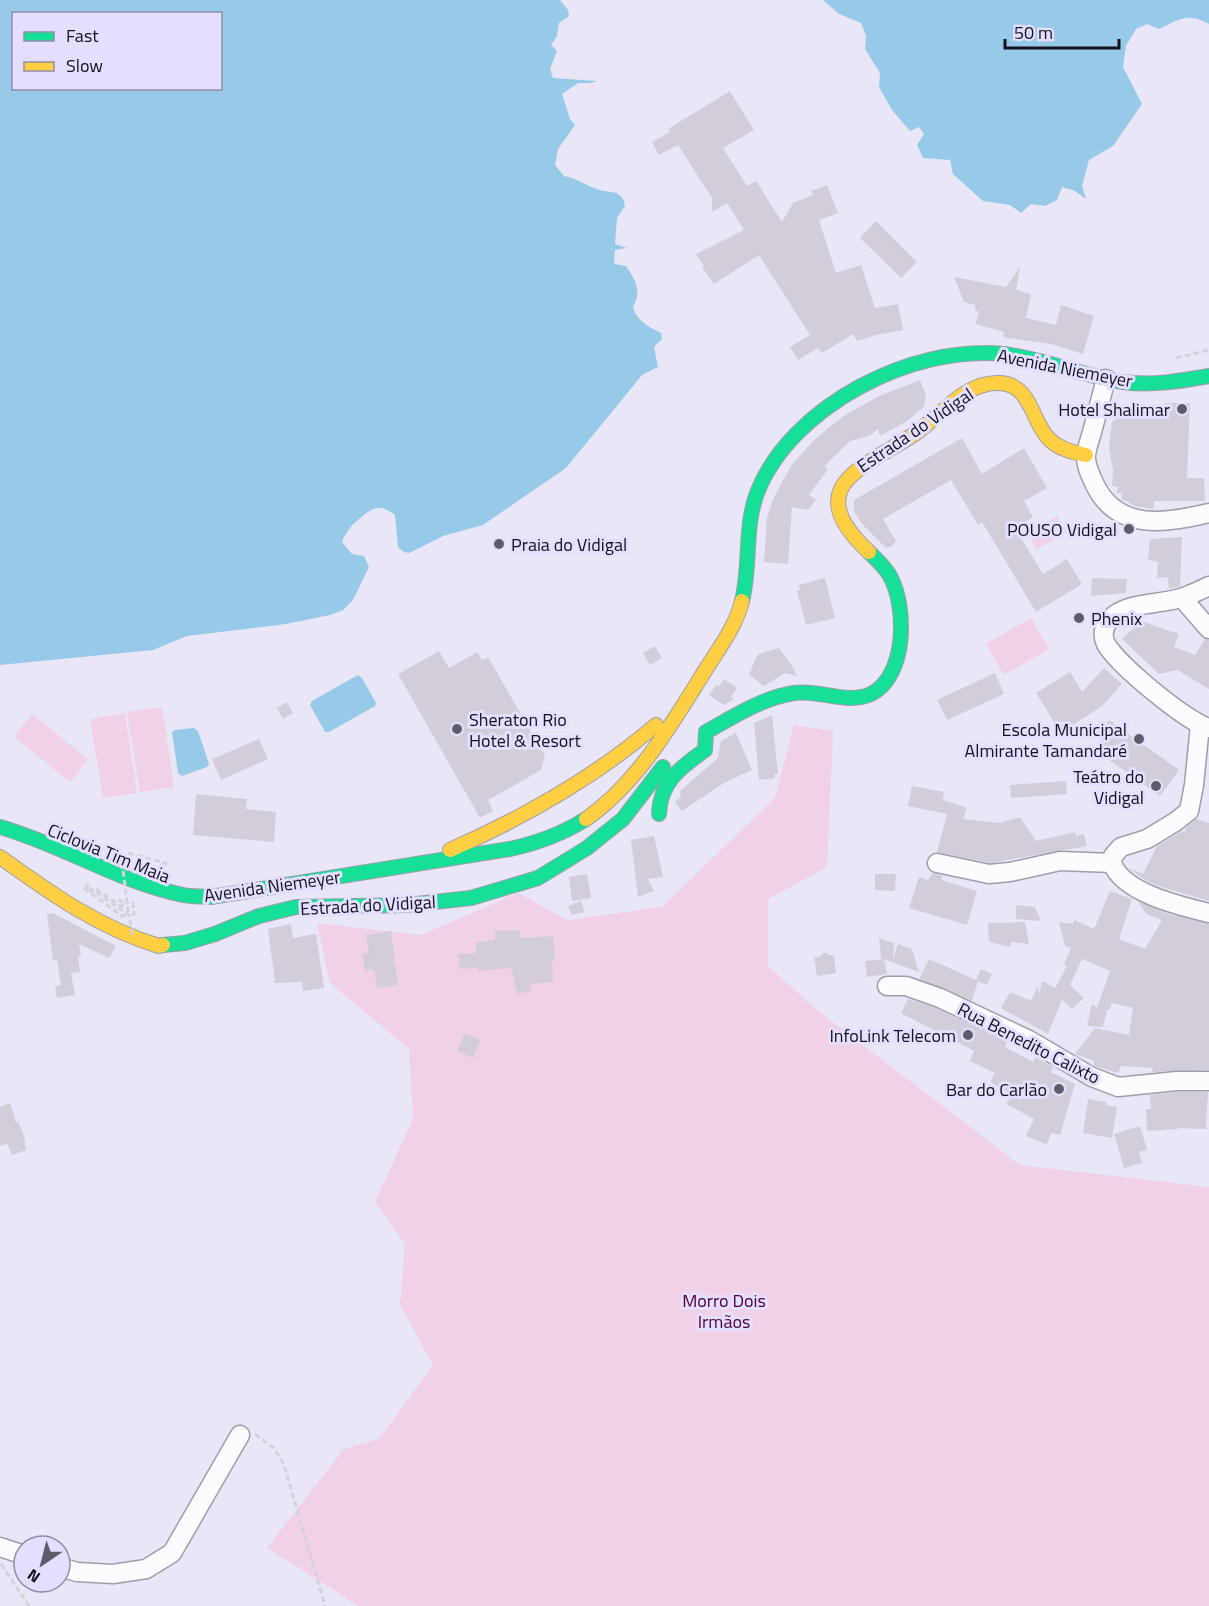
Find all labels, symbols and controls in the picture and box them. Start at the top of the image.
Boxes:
legend [12,12,222,90]
scale bar [1005,12,1119,50]
text: 50 m [1014,19,1053,46]
text: Fast [66,22,99,49]
text: Slow [66,52,103,79]
street label: Avenida Niemeyer [995,342,1135,394]
street label: Estrada do Vidigal [851,381,979,479]
place label: Hotel Shalimar [1058,396,1170,423]
marker: Hotel Shalimar [1175,402,1189,416]
place label: POUSO Vidigal [1007,516,1117,543]
marker: POUSO Vidigal [1122,522,1136,536]
place label: Praia do Vidigal [511,531,627,558]
marker: Praia do Vidigal [492,537,506,551]
place label: Phenix [1091,605,1142,632]
marker: Phenix [1072,611,1086,625]
place label: Sheraton Rio Hotel & Resort [469,706,581,754]
place label: Escola Municipal Almirante Tamandaré [965,716,1127,764]
marker: Sheraton Rio Hotel & Resort [450,722,464,736]
marker: Escola Municipal Almirante Tamandaré [1132,732,1146,746]
place label: Teátro do Vidigal [1073,763,1144,811]
marker: Teátro do Vidigal [1149,779,1163,793]
street label: Ciclovia Tim Maia [44,816,174,890]
street label: Avenida Niemeyer [202,863,342,909]
street label: Estrada do Vidigal [300,888,436,922]
street label: Rua Benedito Calixto [953,995,1105,1091]
place label: InfoLink Telecom [829,1022,956,1049]
marker: InfoLink Telecom [961,1028,975,1042]
place label: Bar do Carlão [946,1076,1047,1103]
marker: Bar do Carlão [1052,1082,1066,1096]
park label: Morro Dois Irmãos [682,1287,766,1335]
north arrow [12,1534,72,1594]
text: N [22,1563,45,1589]

